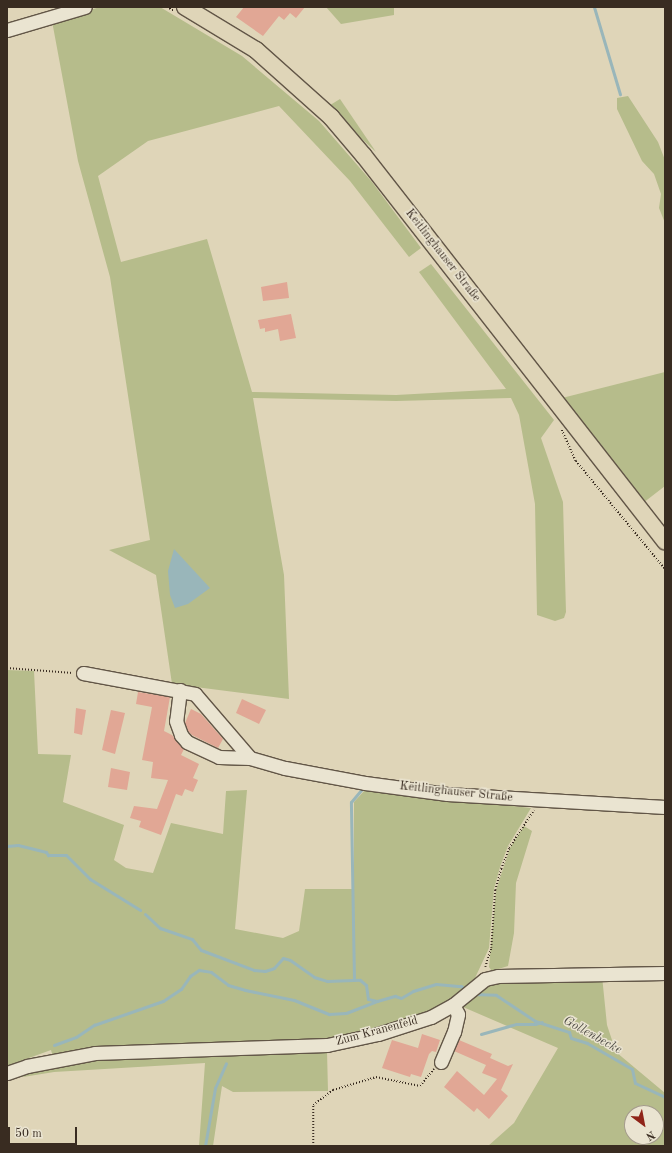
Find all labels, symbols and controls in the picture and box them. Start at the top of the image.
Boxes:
street label: Keitlinghauser Straße [401,207,483,305]
street label: Keitlinghauser Straße [399,780,513,806]
water label: Gollenbecke [560,1013,624,1059]
street label: Zum Kranenfeld [334,1014,420,1050]
north arrow [624,1105,664,1145]
scale bar [10,1119,79,1145]
text: 50 m [15,1128,42,1140]
text: N [644,1128,657,1142]

